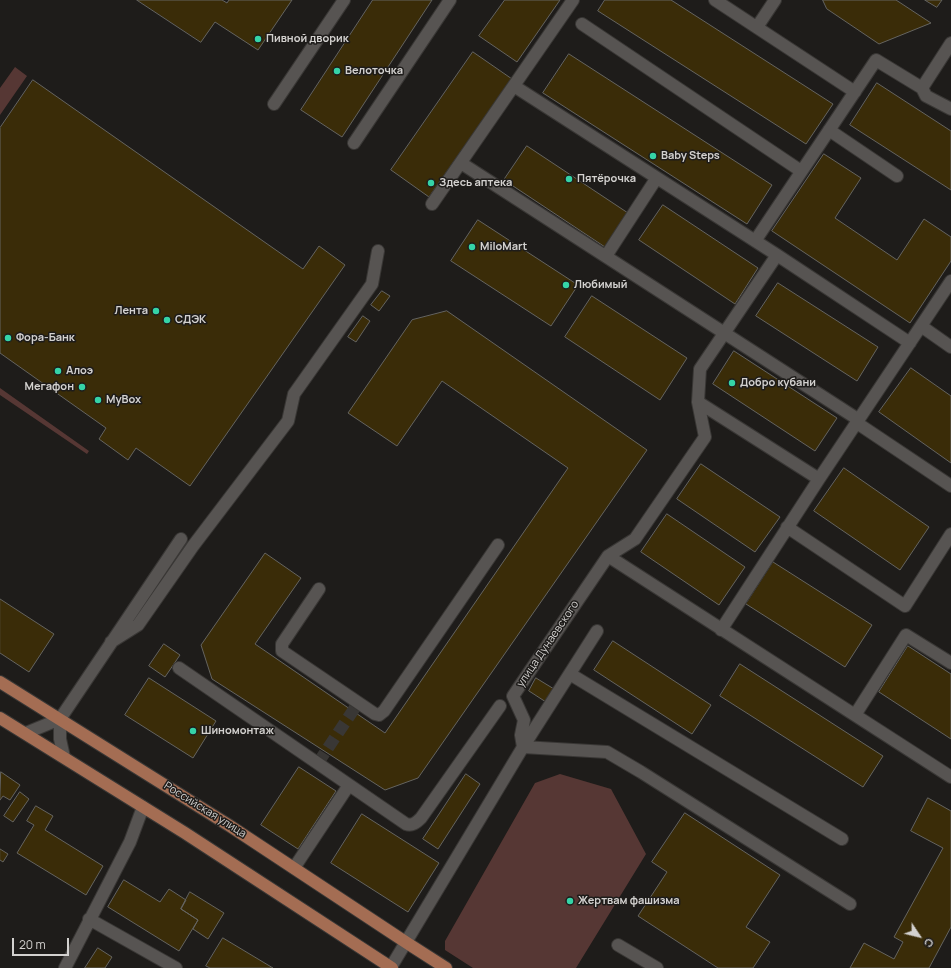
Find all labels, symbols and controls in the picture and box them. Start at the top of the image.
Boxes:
place label: Пивной дворик [266,32,349,46]
marker: Пивной дворик [253,34,263,44]
place label: Велоточка [345,64,403,78]
marker: Велоточка [332,66,342,76]
place label: Baby Steps [661,149,720,163]
marker: Baby Steps [648,151,658,161]
place label: Пятёрочка [577,172,636,186]
marker: Пятёрочка [564,174,574,184]
place label: Здесь аптека [439,176,512,190]
marker: Здесь аптека [426,178,436,188]
place label: MiloMart [480,240,527,254]
marker: MiloMart [467,242,477,252]
place label: Любимый [574,278,627,292]
marker: Любимый [561,280,571,290]
place label: Лента [115,304,148,318]
marker: Лента [151,306,161,316]
place label: СДЭК [175,313,206,327]
marker: СДЭК [162,315,172,325]
place label: Фора-Банк [16,331,75,345]
marker: Фора-Банк [3,333,13,343]
place label: Алоэ [66,364,93,378]
marker: Алоэ [53,366,63,376]
place label: Добро кубани [740,376,816,390]
marker: Добро кубани [727,378,737,388]
place label: Мегафон [25,380,74,394]
marker: Мегафон [77,382,87,392]
place label: MyBox [106,393,141,407]
marker: MyBox [93,395,103,405]
street label: улица Дунаевского [514,598,582,690]
place label: Шиномонтаж [201,724,274,738]
marker: Шиномонтаж [188,726,198,736]
street label: Российская улица [161,779,249,841]
place label: Жертвам фашизма [578,894,680,908]
marker: Жертвам фашизма [565,896,575,906]
north arrow [899,916,939,956]
scale bar [14,930,71,956]
text: 20 m [19,936,46,953]
text: С [921,936,938,951]

